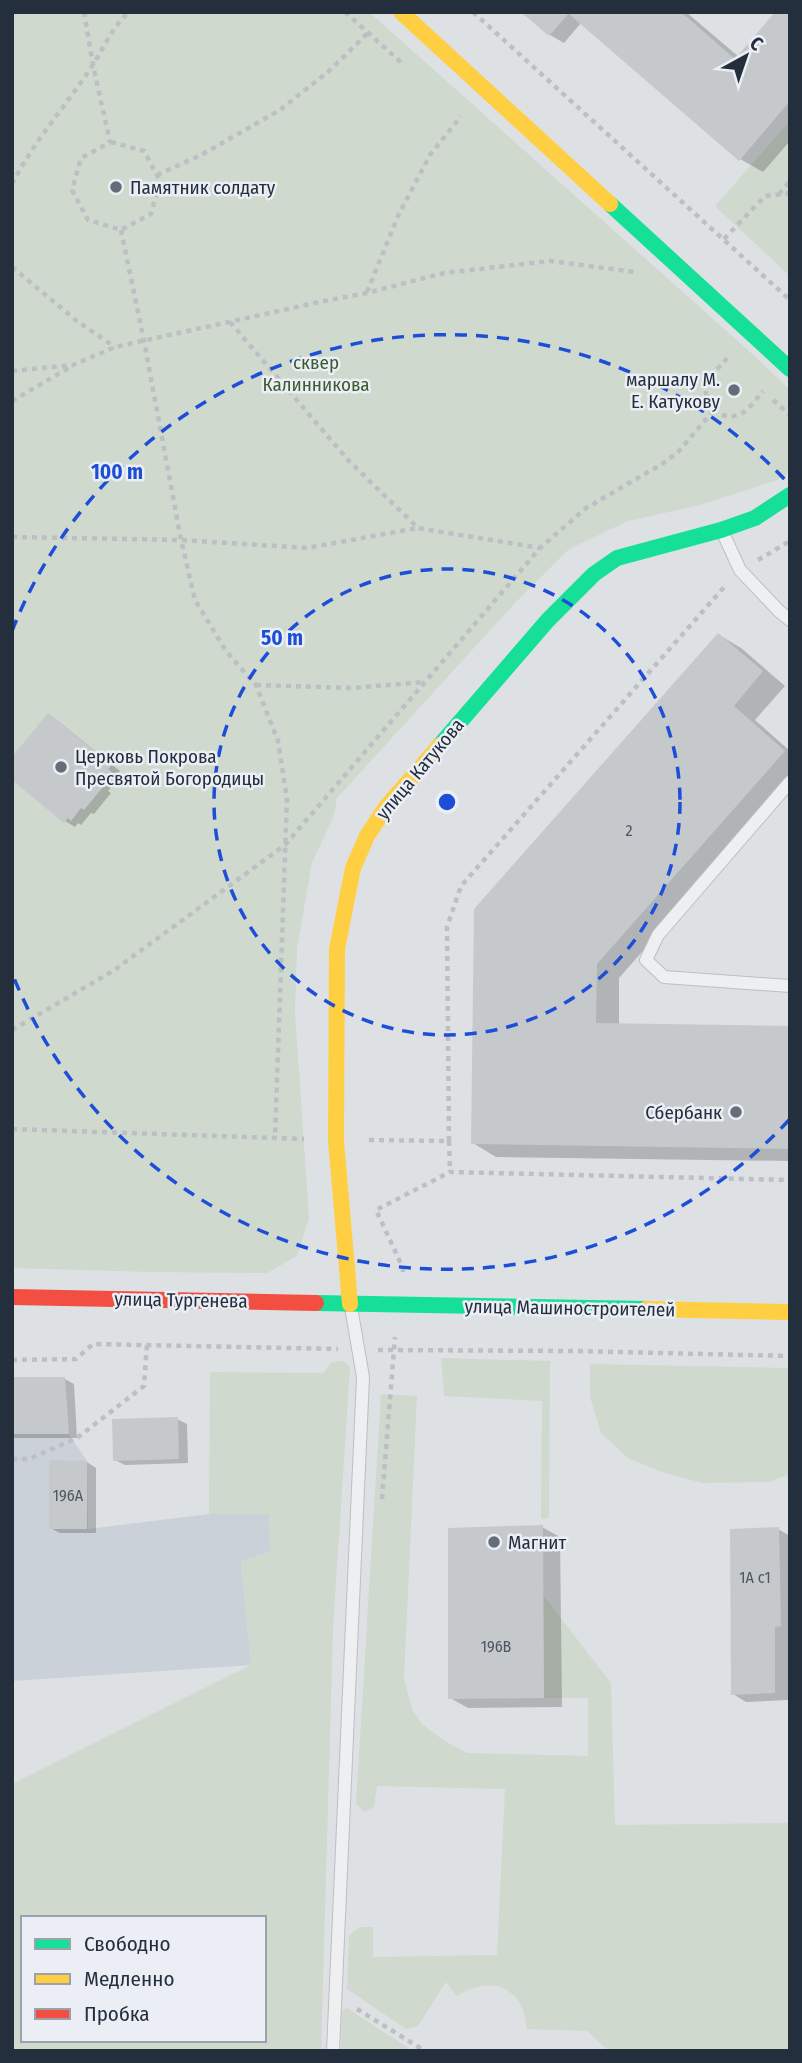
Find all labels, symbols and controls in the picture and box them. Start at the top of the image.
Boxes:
north arrow [711,21,781,91]
text: С [745,31,768,55]
place label: Памятник солдату [130,176,276,199]
marker: Памятник солдату [108,179,124,195]
park label: сквер Калинникова [262,351,370,396]
place label: маршалу М. Е. Катукову [626,368,721,413]
marker: маршалу М. Е. Катукову [726,382,742,398]
text: 100 m [91,459,143,485]
text: 50 m [261,625,303,651]
street label: улица Катукова [371,714,469,824]
place label: Церковь Покрова Пресвятой Богородицы [75,745,264,790]
marker: Церковь Покрова Пресвятой Богородицы [53,759,69,775]
centre of rings [435,790,459,814]
house number: 2 [625,821,633,840]
place label: Сбербанк [645,1101,722,1124]
marker: Сбербанк [728,1104,744,1120]
street label: улица Тургенева [114,1287,248,1313]
street label: улица Машиностроителей [464,1295,676,1321]
house number: 196А [53,1486,84,1505]
place label: Магнит [508,1531,567,1554]
marker: Магнит [486,1534,502,1550]
house number: 1А с1 [739,1568,771,1587]
house number: 196В [481,1637,512,1656]
legend [21,1916,266,2042]
text: Свободно [84,1931,170,1957]
text: Медленно [84,1966,174,1992]
text: Пробка [84,2001,150,2027]

